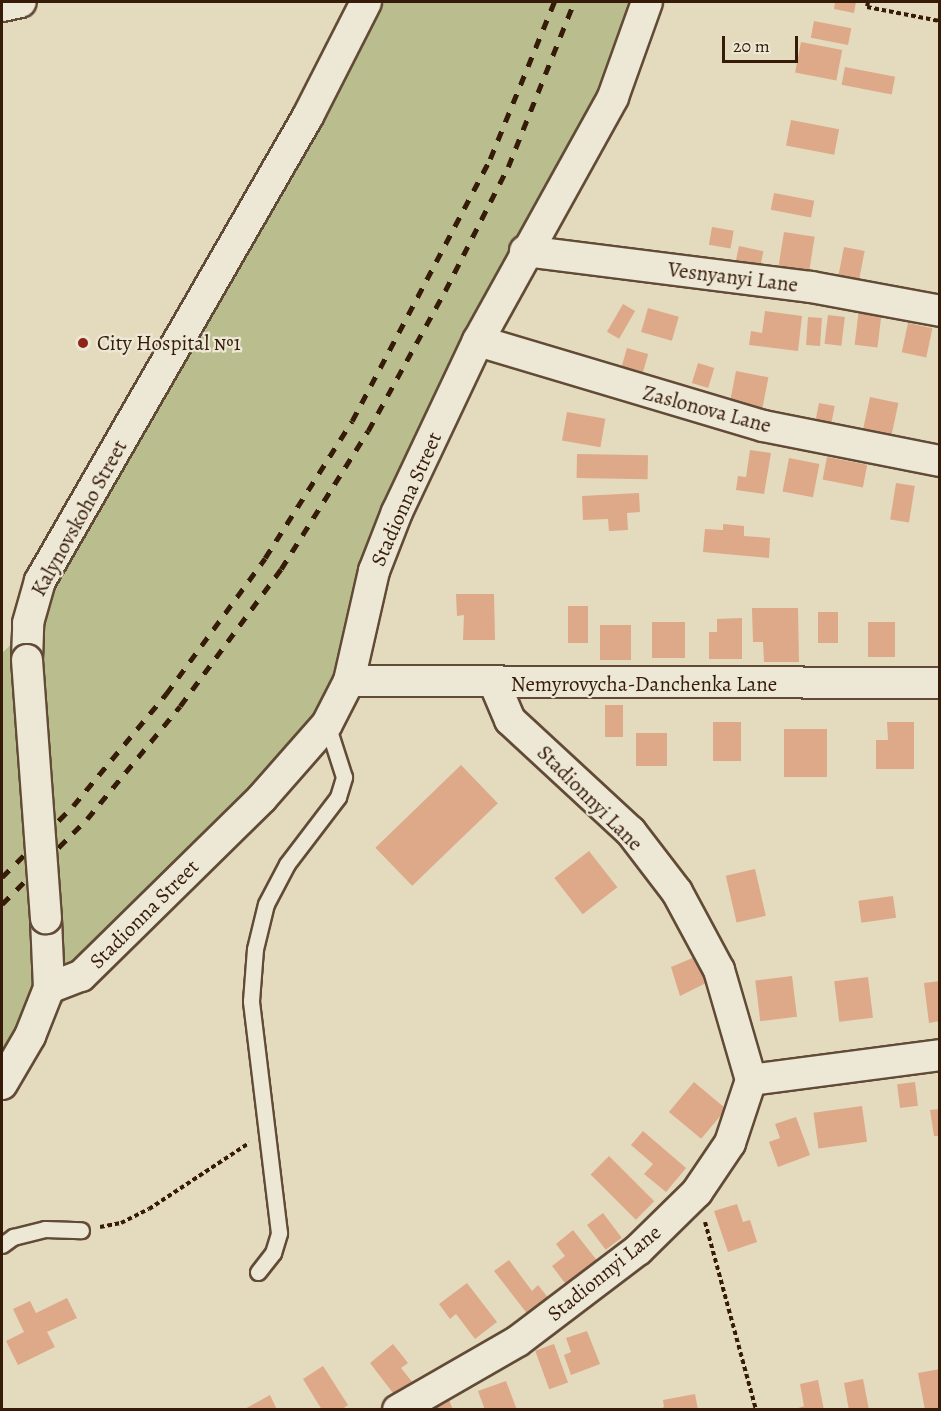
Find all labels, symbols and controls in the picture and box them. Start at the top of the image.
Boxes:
scale bar [725,24,802,62]
text: 20 m [733,34,770,58]
street label: Vesnyanyi Lane [666,257,800,297]
place label: City Hospital №1 [97,330,241,356]
marker: City Hospital №1 [74,334,92,352]
street label: Zaslonova Lane [640,380,774,438]
street label: Stadionna Street [365,428,447,570]
street label: Kalynovskoho Street [26,436,132,600]
street label: Nemyrovycha-Danchenka Lane [511,671,777,697]
street label: Stadionnyi Lane [532,740,648,856]
street label: Stadionna Street [84,854,204,974]
street label: Stadionnyi Lane [542,1219,666,1327]

